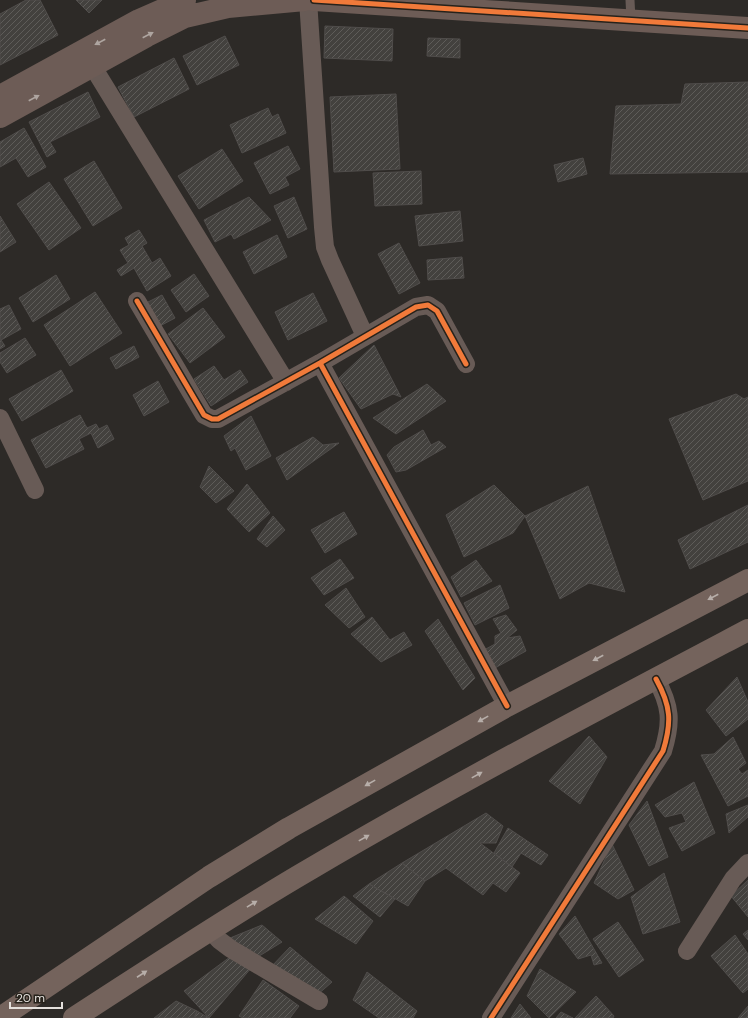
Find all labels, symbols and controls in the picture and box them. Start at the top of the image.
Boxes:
one-way arrow [142,32,154,38]
one-way arrow [94,38,106,45]
one-way arrow [28,95,40,102]
one-way arrow [707,594,719,601]
one-way arrow [592,655,604,661]
one-way arrow [477,716,489,723]
one-way arrow [471,771,483,778]
one-way arrow [364,779,376,786]
one-way arrow [358,835,370,842]
one-way arrow [246,901,258,908]
one-way arrow [137,970,147,978]
scale bar [10,984,62,1010]
text: 20 m [16,990,45,1006]

